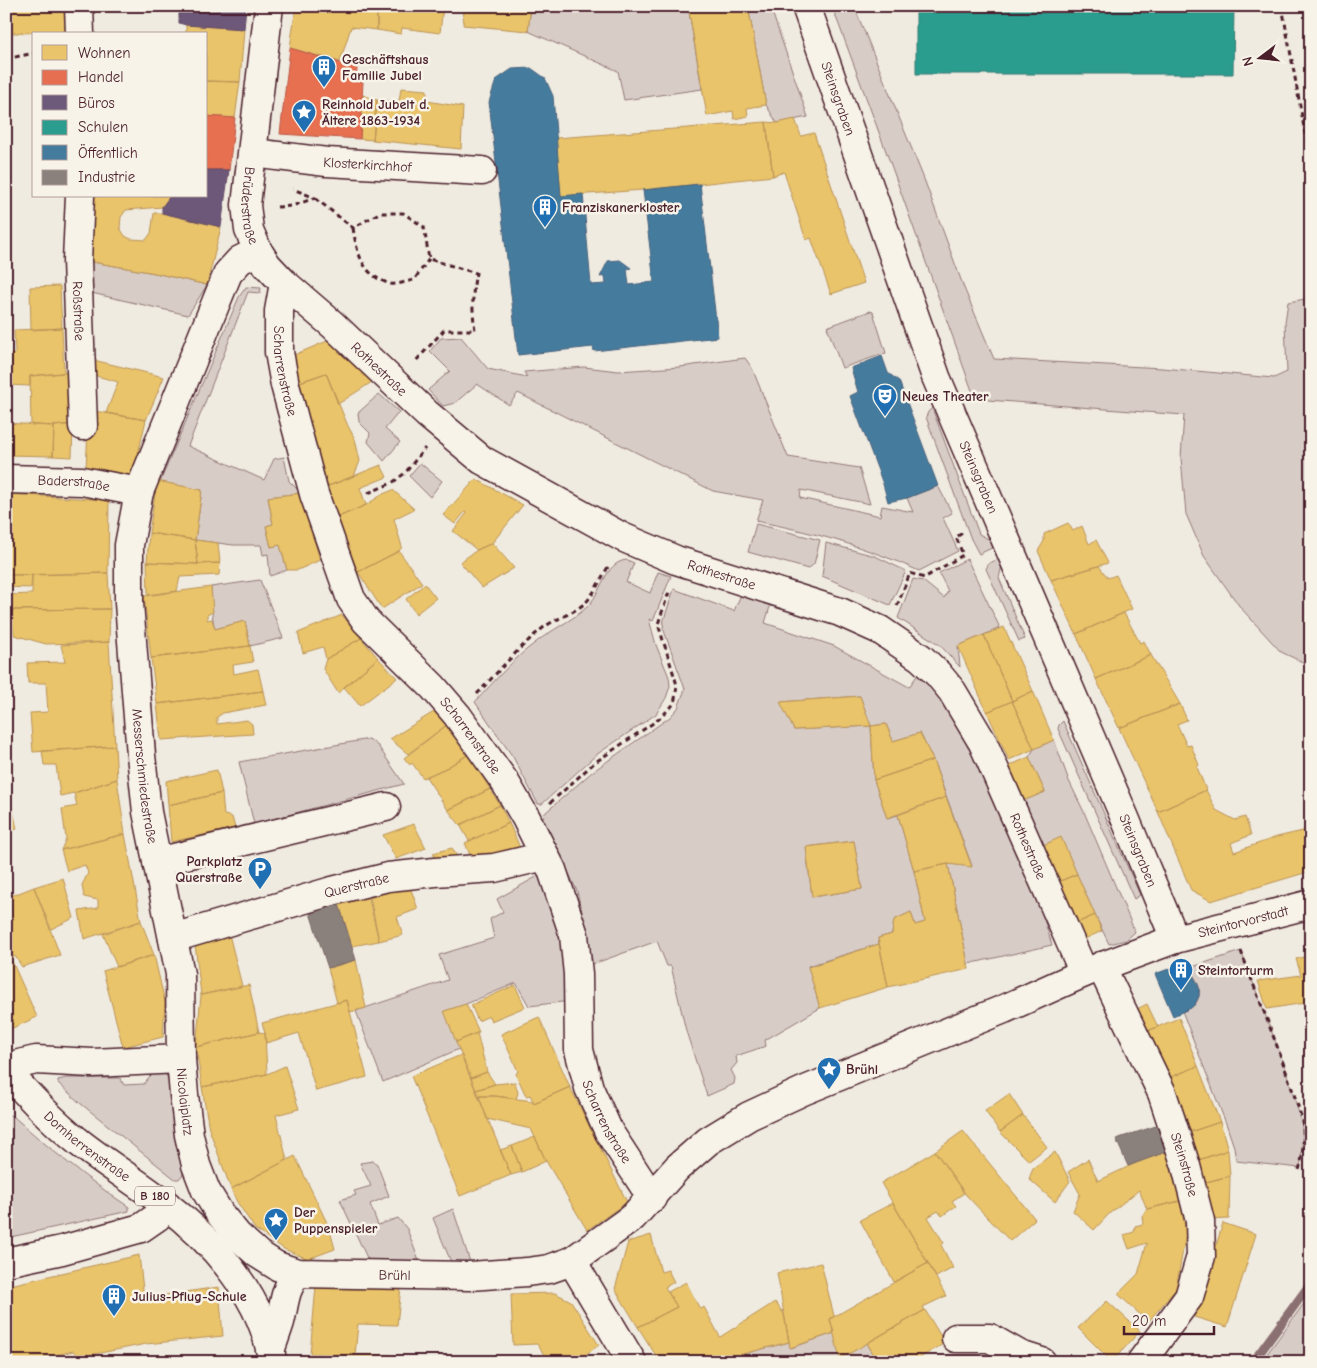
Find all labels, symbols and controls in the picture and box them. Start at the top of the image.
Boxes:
legend [32,32,208,198]
north arrow [1234,32,1284,82]
text: Wohnen [78,44,131,62]
place label: Geschäftshaus Familie Jubel [342,51,429,84]
building icon: Geschäftshaus Familie Jubel [311,54,337,88]
text: N [1239,55,1257,68]
street label: Steinsgraben [818,59,859,138]
text: Handel [78,68,124,86]
text: Büros [78,94,115,112]
place label: Reinhold Jubelt d. Ältere 1863-1934 [322,96,429,129]
place icon: Reinhold Jubelt d. Ältere 1863-1934 [291,99,317,133]
text: Schulen [78,118,128,136]
text: Öffentlich [78,144,138,162]
street label: Klosterkirchhof [323,153,413,175]
street label: Brüderstraße [237,166,263,247]
text: Industrie [78,168,136,186]
building icon: Franziskanerkloster [532,194,558,228]
place label: Franziskanerkloster [562,199,680,216]
street label: Roßstraße [69,281,88,341]
street label: Scharrenstraße [271,326,301,418]
street label: Rothestraße [348,338,411,399]
theatre icon: Neues Theater [872,383,898,417]
place label: Neues Theater [902,388,989,405]
street label: Steinsgraben [956,438,1002,516]
street label: Baderstraße [37,471,111,495]
street label: Rothestraße [686,556,758,593]
street label: Scharrenstraße [437,693,505,777]
street label: Messerschmiedestraße [129,708,162,845]
street label: Rothestraße [1006,810,1050,882]
street label: Steinsgraben [1116,811,1161,889]
place label: Parkplatz Querstraße [176,853,242,886]
parking icon: Parkplatz Querstraße [247,856,273,890]
street label: Querstraße [322,869,391,901]
street label: Steintorvorstadt [1196,901,1291,941]
building icon: Steintorturm [1168,957,1194,991]
place label: Steintorturm [1198,962,1274,979]
place icon: Brühl [816,1056,842,1090]
place label: Brühl [846,1061,878,1078]
street label: Nicolaiplatz [173,1067,197,1136]
street label: Scharrenstraße [579,1078,635,1166]
street label: Domherrenstraße [41,1107,134,1185]
street label: Steinstraße [1167,1130,1202,1198]
road number: B 180 [135,1186,175,1206]
place label: Der Puppenspieler [294,1204,378,1237]
place icon: Der Puppenspieler [263,1207,289,1241]
street label: Brühl [379,1266,411,1283]
building icon: Julius-Pflug-Schule [101,1283,127,1317]
place label: Julius-Pflug-Schule [132,1288,247,1305]
scale bar [1124,1303,1214,1335]
text: 20 m [1132,1312,1166,1330]

